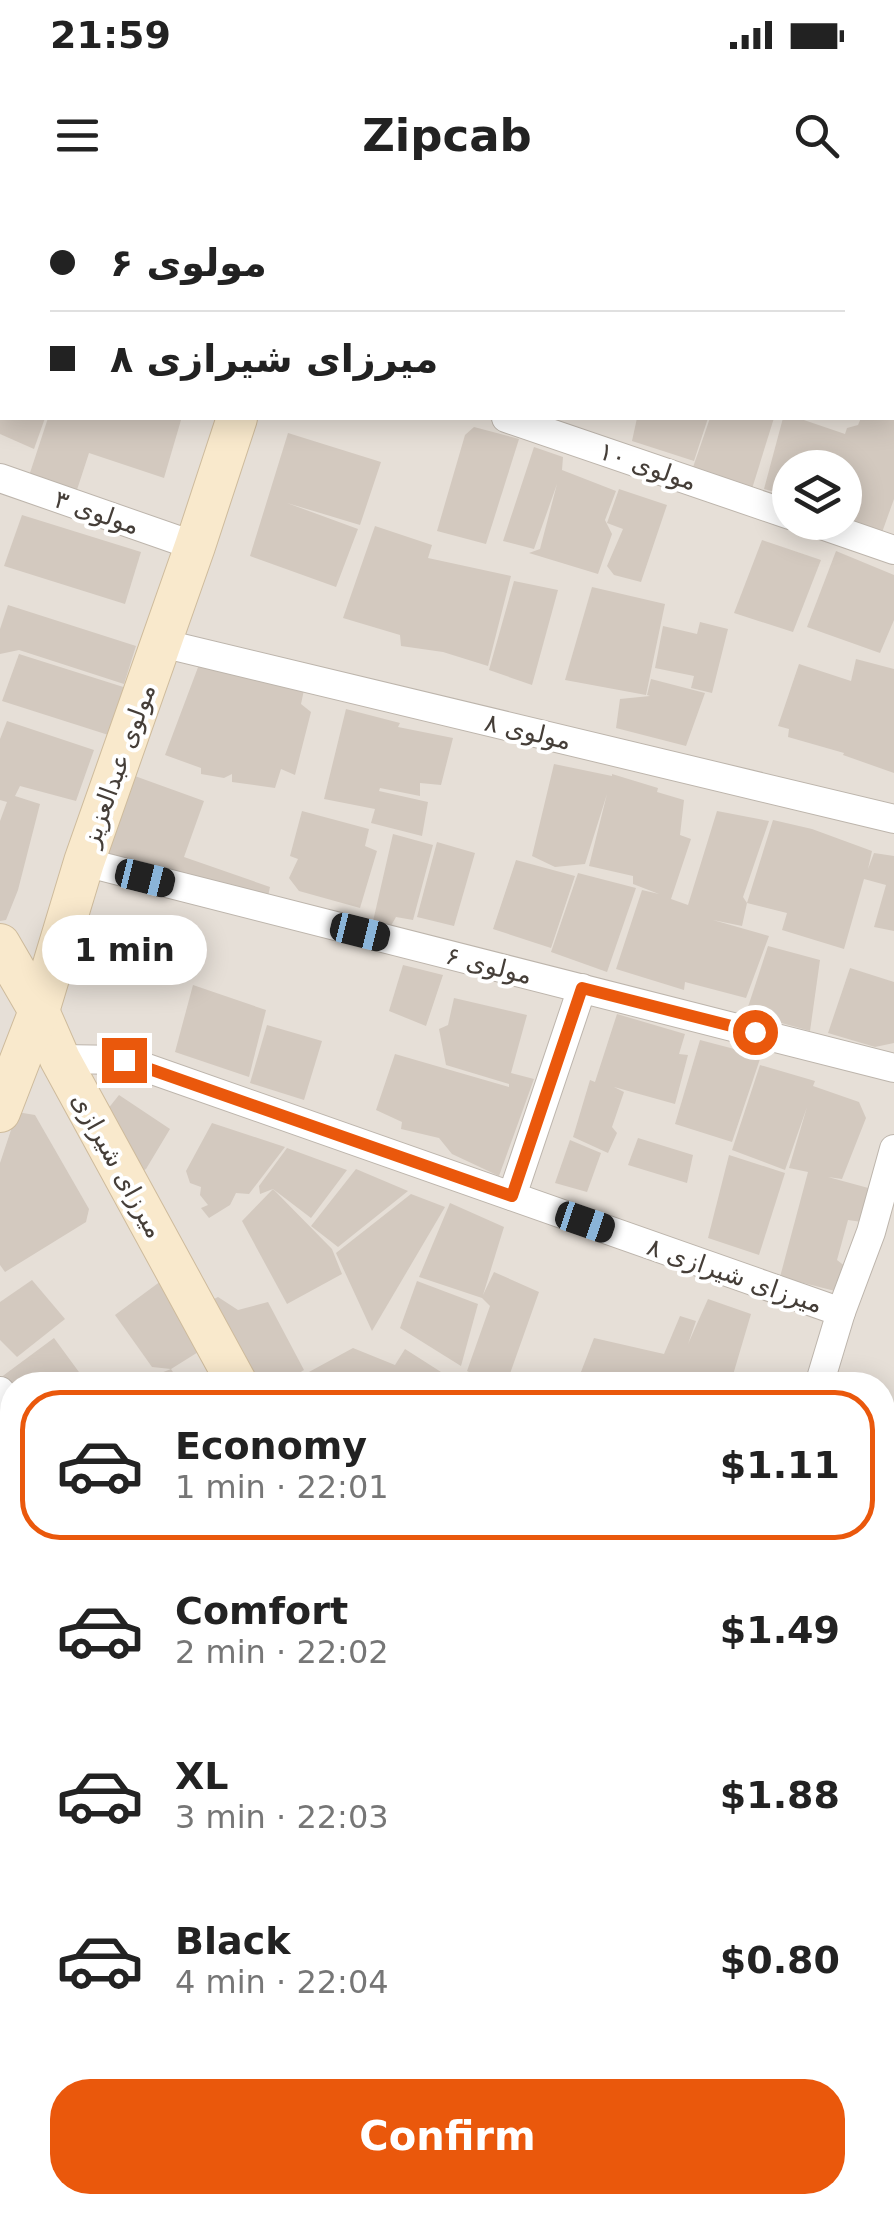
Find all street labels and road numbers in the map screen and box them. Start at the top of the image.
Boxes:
street label: مولوی ۱۰ [595,436,700,497]
street label: مولوی ۳ [51,484,143,540]
street label: مولوی عبدالعزیز [75,680,161,852]
street label: مولوی ۸ [482,707,574,755]
street label: مولوی ۶ [443,941,535,990]
street label: میرزای شیرازی [66,1087,170,1243]
street label: میرزای شیرازی ۸ [643,1232,826,1319]

